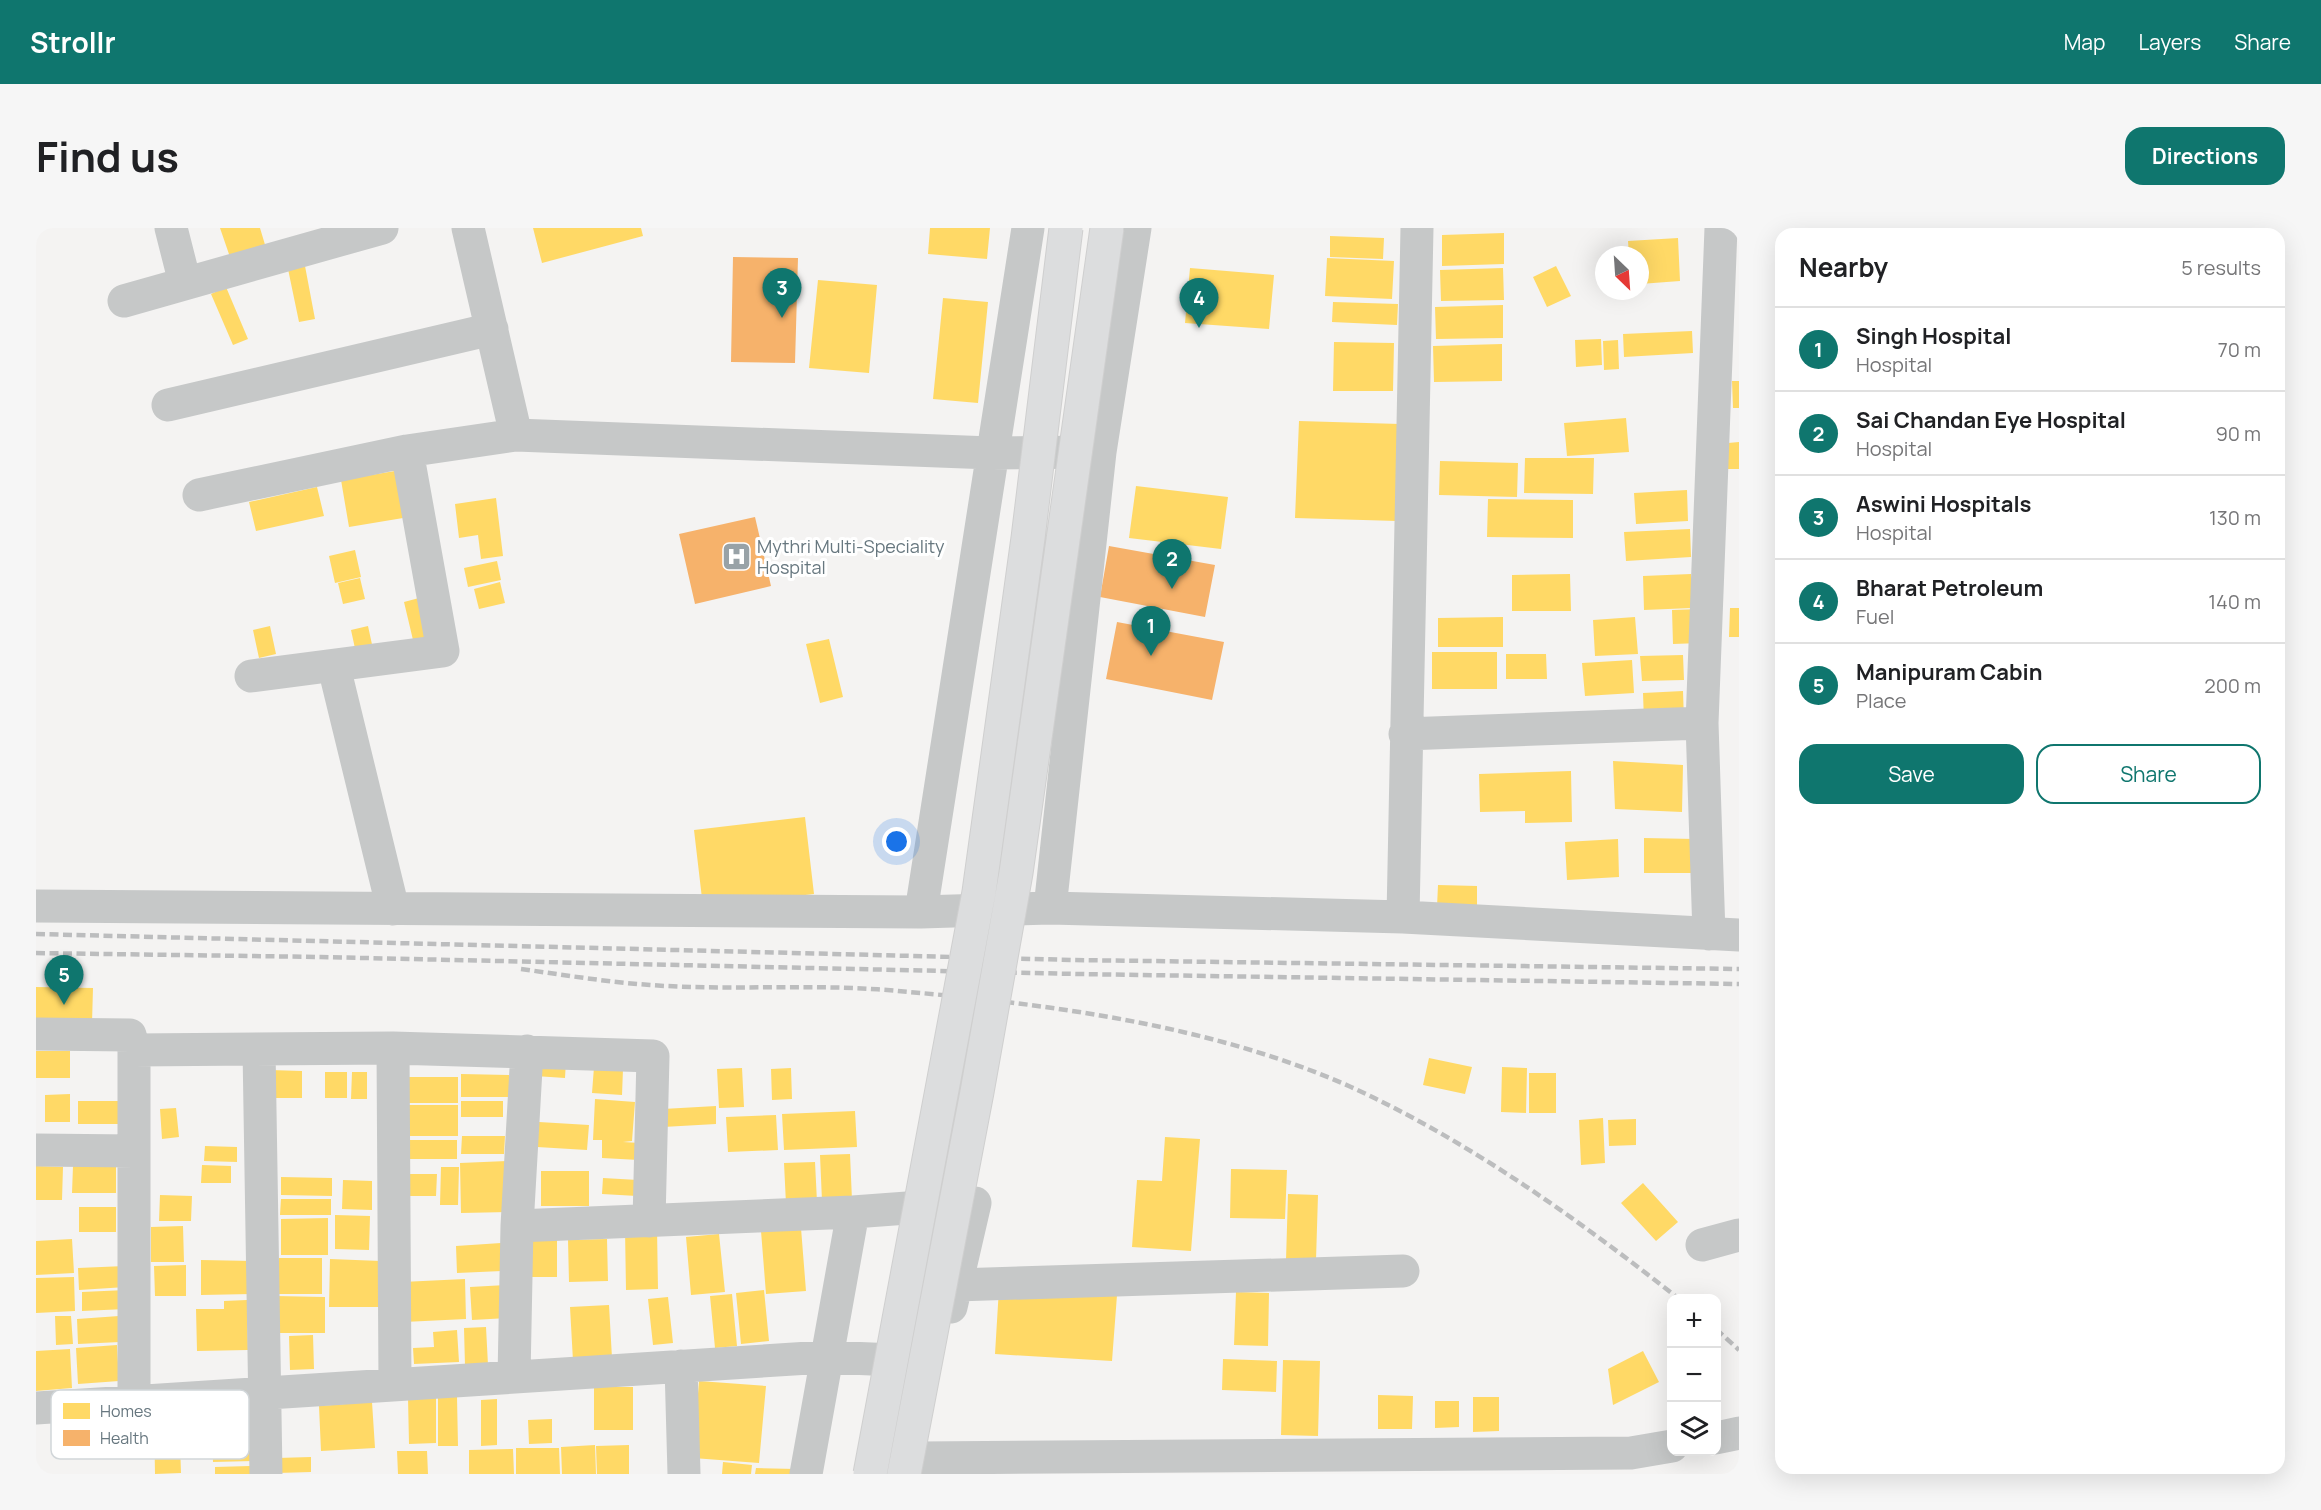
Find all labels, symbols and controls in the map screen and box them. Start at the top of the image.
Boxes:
text: Strollr [30,23,116,61]
text: Map [2064,28,2105,56]
text: Layers [2138,28,2201,56]
text: Share [2234,28,2291,56]
text: Find us [36,127,179,185]
button: Directions [2125,127,2285,185]
north arrow [1595,246,1649,300]
text: Nearby [1799,249,1888,285]
text: 5 results [2181,254,2261,281]
pin: 3 [762,268,802,318]
pin: 4 [1180,279,1218,328]
text: Singh Hospital [1856,321,2011,351]
text: 1 [1814,336,1823,363]
text: 70 m [2218,336,2261,363]
text: Hospital [1856,351,1932,378]
text: Sai Chandan Eye Hospital [1856,405,2126,435]
text: 2 [1813,420,1824,447]
text: 90 m [2215,420,2261,447]
text: Hospital [1856,435,1932,462]
text: Aswini Hospitals [1856,489,2032,519]
text: 3 [1813,504,1824,531]
text: 130 m [2209,504,2261,531]
text: Hospital [1856,519,1932,546]
place label: Mythri Multi-Speciality Hospital [757,534,945,579]
pin: 2 [1152,540,1192,589]
hospital icon: Mythri Multi-Speciality Hospital [720,541,752,573]
text: Bharat Petroleum [1856,573,2043,603]
text: 4 [1812,588,1825,615]
text: 140 m [2208,588,2261,615]
text: Fuel [1856,603,1894,630]
pin: 1 [1132,606,1170,656]
text: Manipuram Cabin [1856,657,2042,687]
text: 5 [1813,672,1824,699]
text: 200 m [2204,672,2261,699]
text: Place [1856,687,1906,714]
button: Save [1799,744,2024,804]
button: Share [2036,744,2261,804]
your location [882,827,911,856]
pin: 5 [45,956,84,1005]
map controls [1667,1294,1721,1456]
button: + [1667,1294,1721,1348]
button: − [1667,1348,1721,1402]
legend [51,1390,249,1459]
text: Homes [100,1400,152,1422]
button: layers [1667,1402,1721,1456]
text: Health [100,1427,149,1449]

